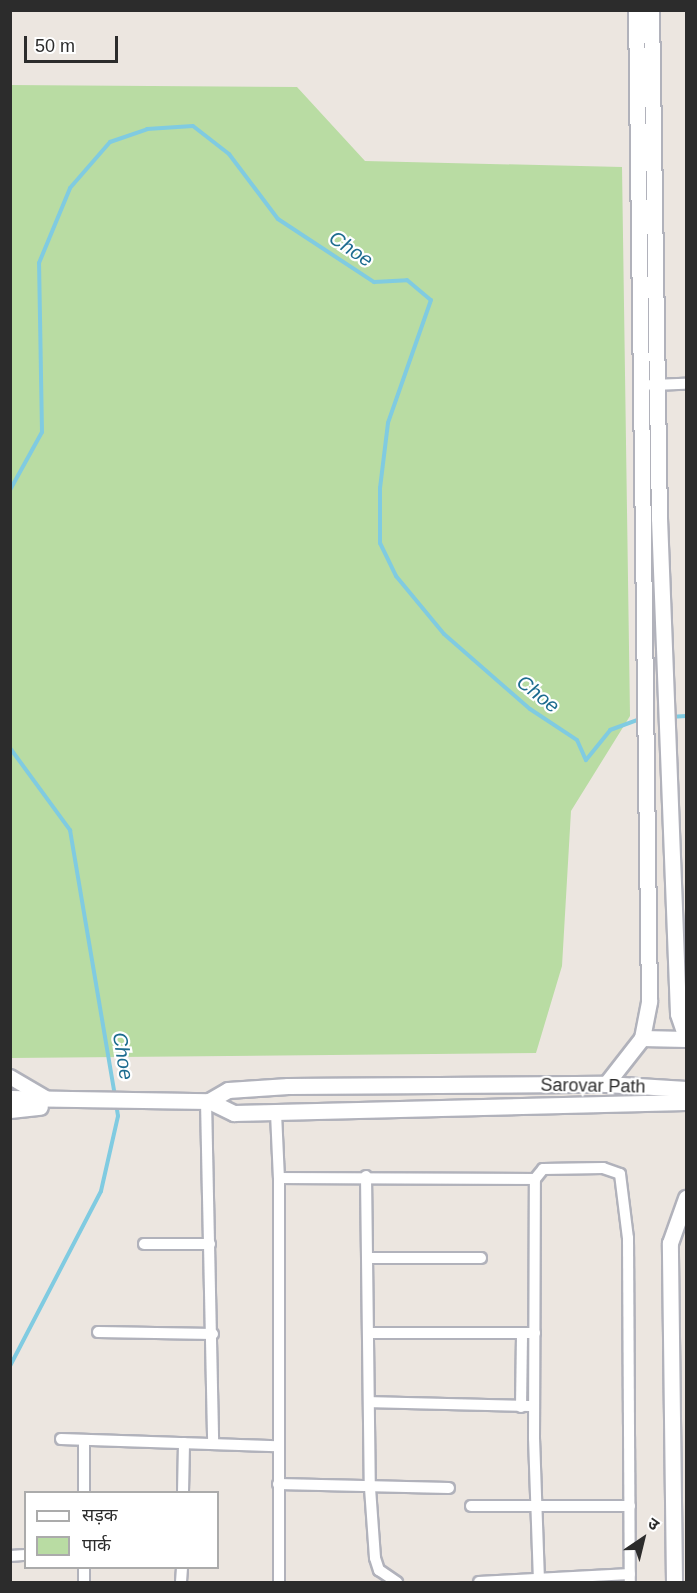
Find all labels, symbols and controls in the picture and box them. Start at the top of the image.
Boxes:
scale bar [27,24,122,62]
text: 50 m [35,36,75,56]
water label: Choe [324,226,378,272]
water label: Choe [512,670,564,718]
water label: Choe [107,1031,139,1081]
street label: Sarovar Path [540,1074,646,1098]
legend [24,1491,219,1569]
text: सड़क [82,1505,118,1525]
north arrow [613,1509,673,1569]
text: उ [645,1514,662,1533]
text: पार्क [82,1535,111,1555]

